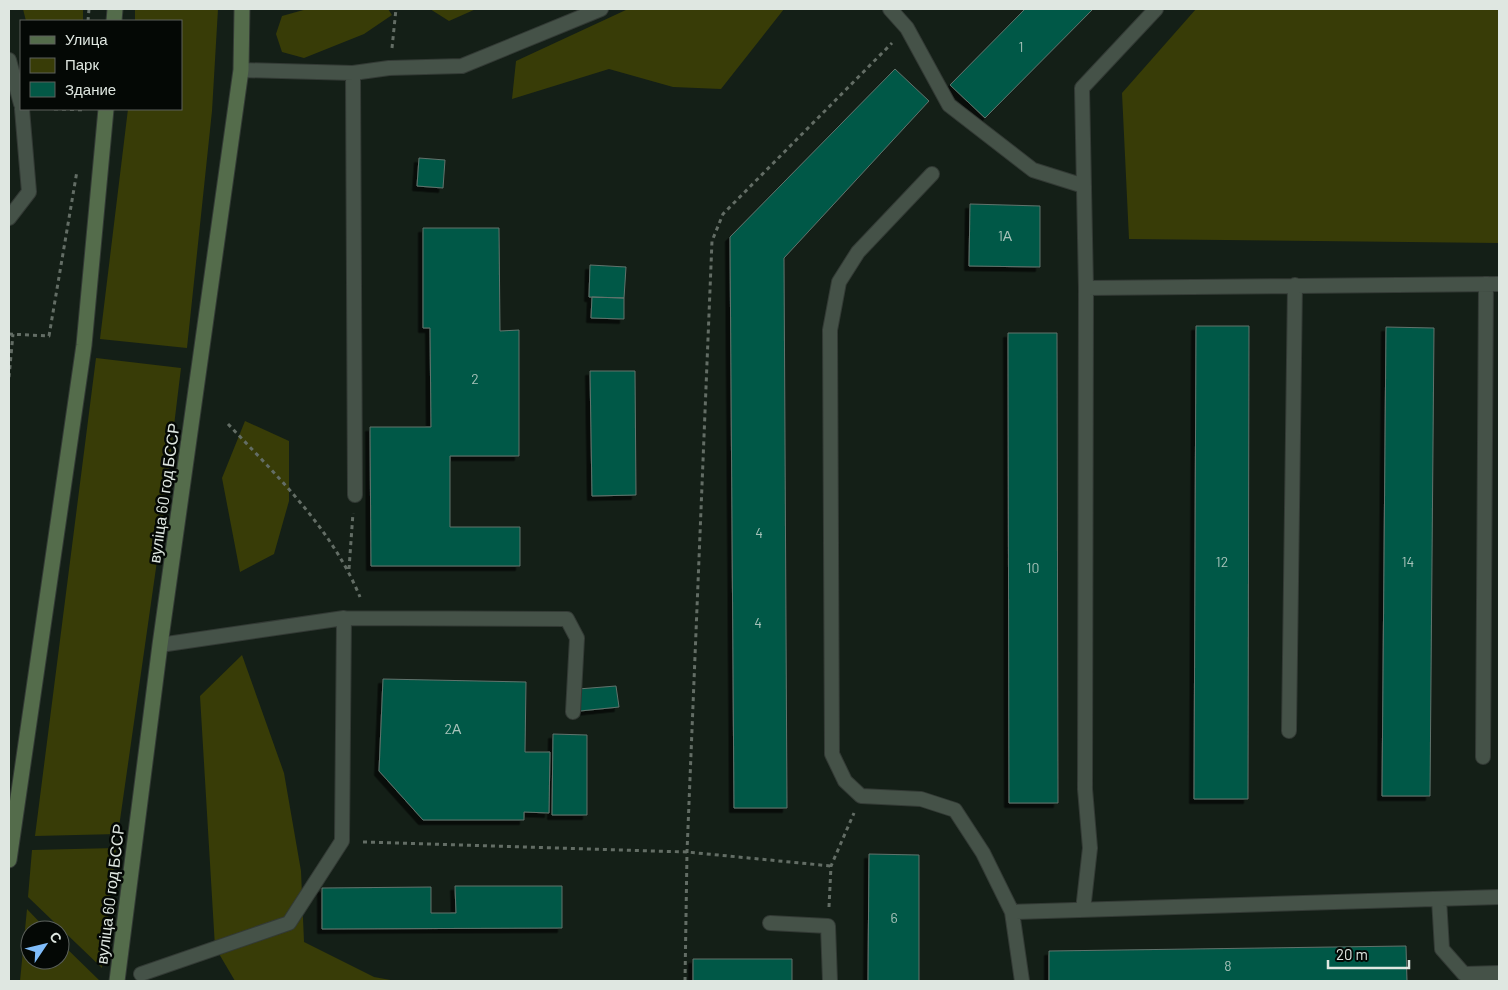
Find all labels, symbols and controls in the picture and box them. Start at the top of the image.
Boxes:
legend [20,20,182,110]
text: Улица [65,30,108,48]
house number: 1 [1019,38,1023,55]
text: Парк [65,55,99,73]
text: Здание [65,80,116,98]
house number: 1А [998,227,1013,244]
house number: 2 [471,370,479,387]
street label: вуліца 60 год БССР [144,422,183,564]
house number: 4 [755,524,763,541]
house number: 12 [1216,553,1228,570]
house number: 14 [1402,553,1414,570]
house number: 10 [1027,559,1039,576]
house number: 4 [754,614,762,631]
house number: 2А [445,720,462,737]
street label: вуліца 60 год БССР [91,823,128,965]
house number: 6 [890,909,898,926]
north arrow [20,920,70,970]
text: С [46,928,66,946]
scale bar [1328,938,1409,970]
text: 20 m [1336,945,1368,963]
house number: 8 [1224,957,1232,974]

